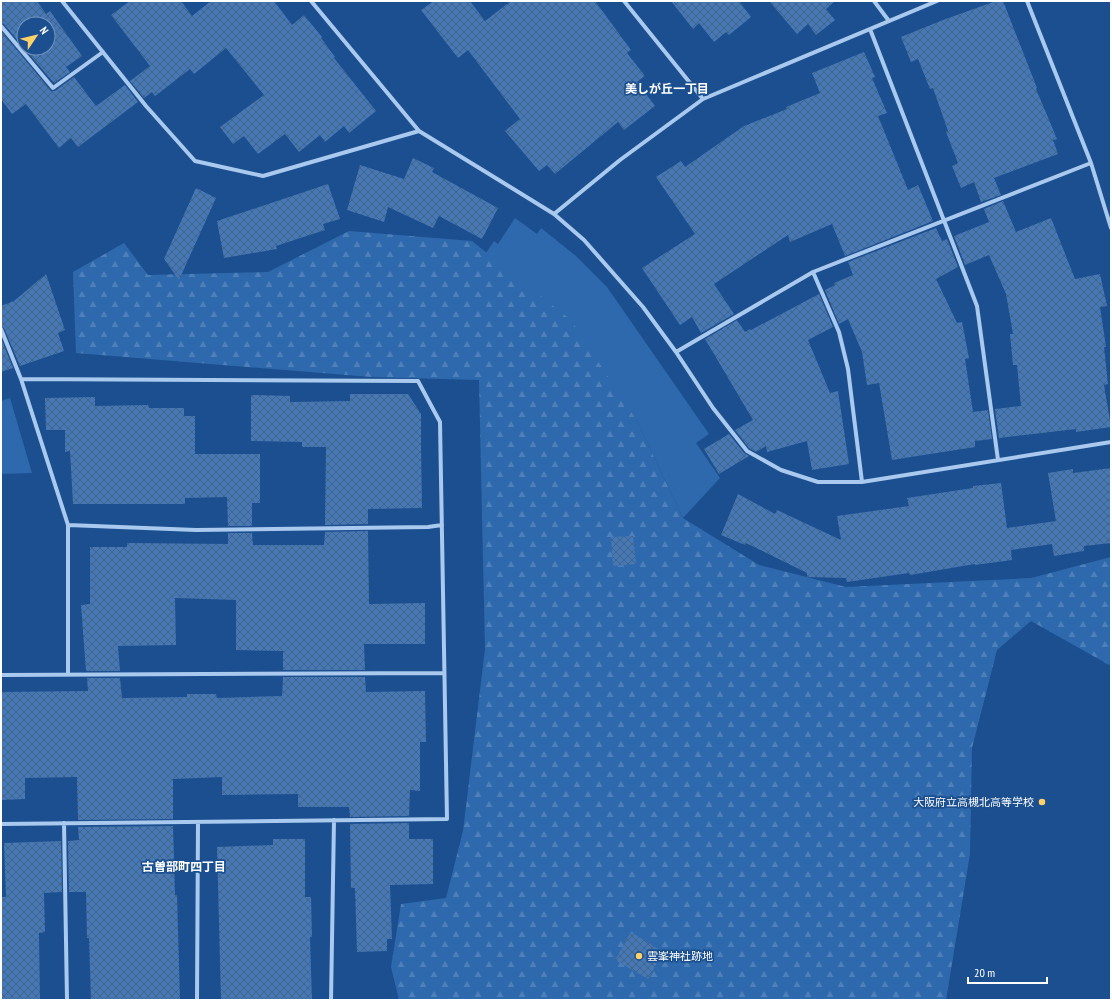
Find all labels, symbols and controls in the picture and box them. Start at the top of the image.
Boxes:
north arrow [16,16,56,56]
text: N [37,24,52,37]
district label: 美しが丘一丁目 [625,81,709,96]
place label: 大阪府立高槻北高等学校 [913,795,1034,809]
marker: 大阪府立高槻北高等学校 [1037,797,1047,807]
district label: 古曽部町四丁目 [142,859,226,874]
place label: 雲峯神社跡地 [647,949,713,963]
marker: 雲峯神社跡地 [634,951,644,961]
scale bar [968,959,1047,985]
text: 20 m [974,965,995,980]

